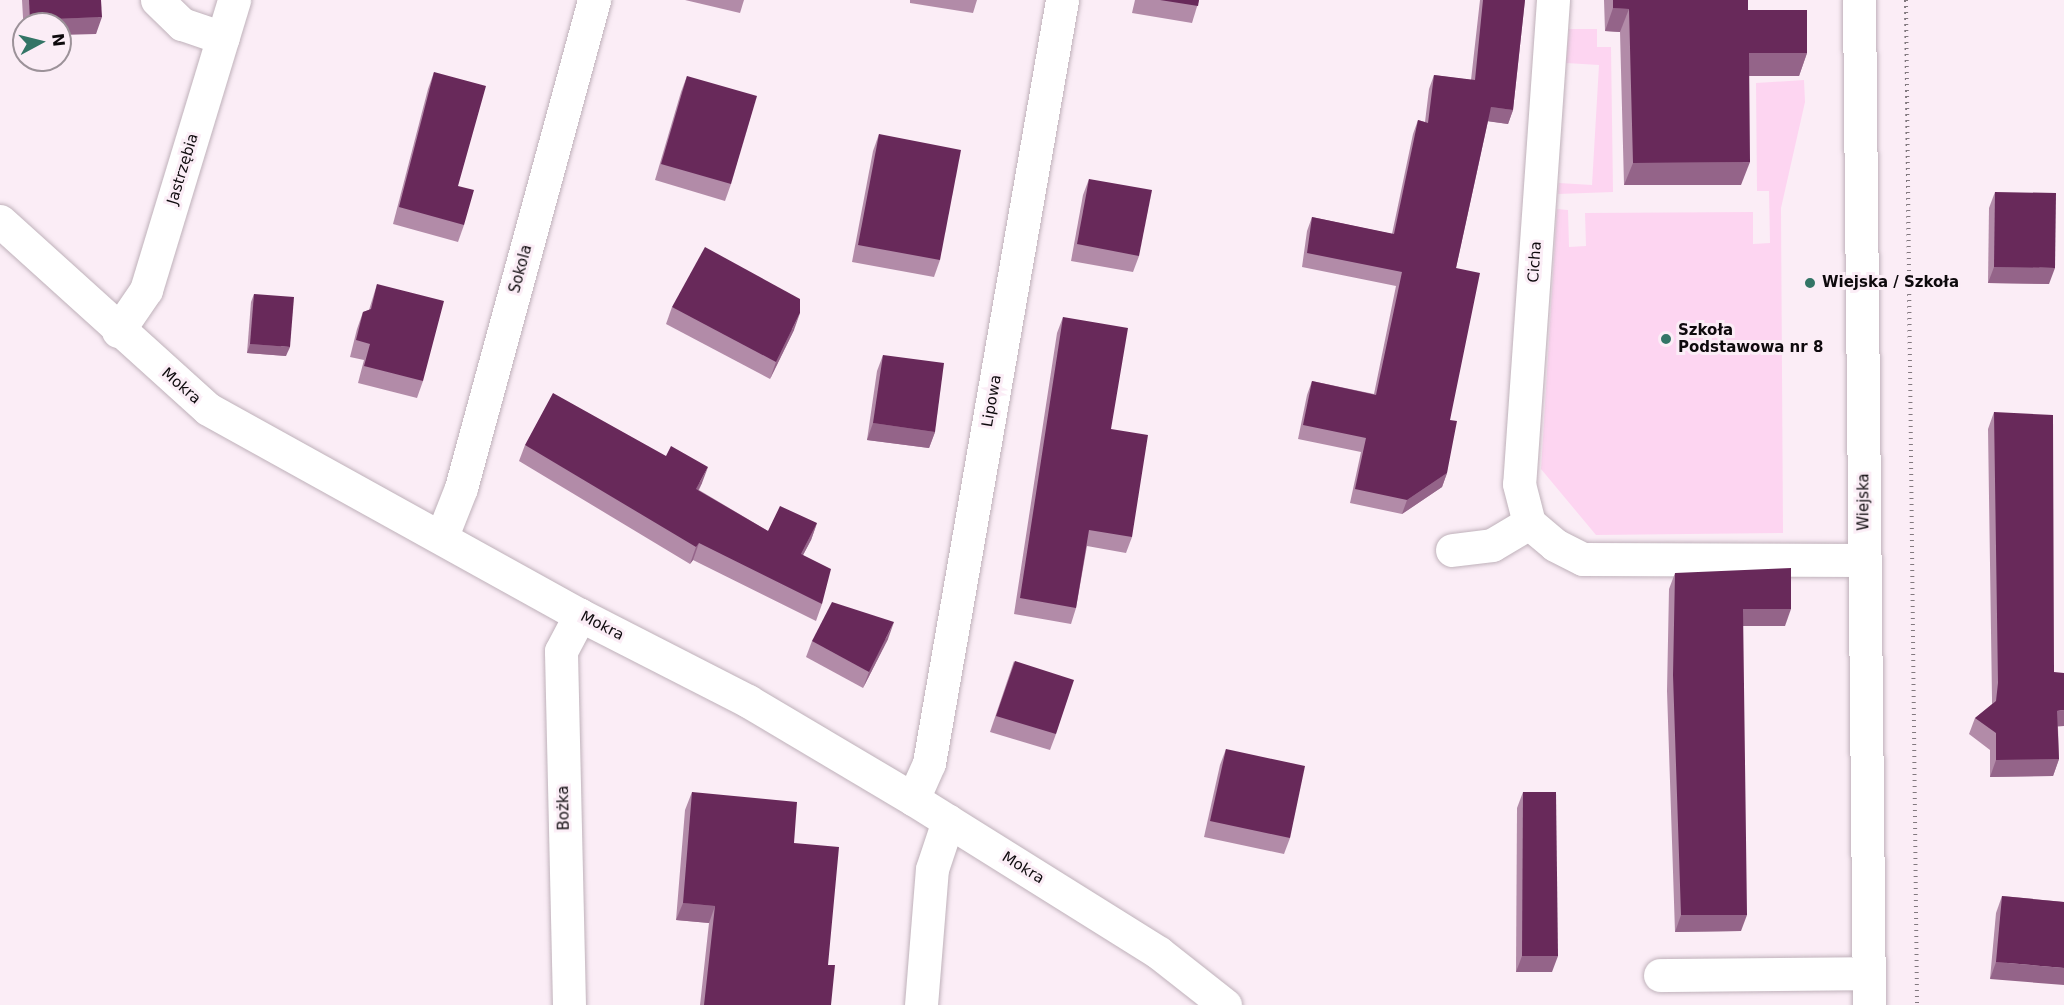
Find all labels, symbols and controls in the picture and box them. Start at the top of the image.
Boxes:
north arrow [12,12,72,72]
text: N [48,32,69,48]
street label: Jastrzębia [164,131,202,207]
street label: Cicha [1525,241,1545,283]
street label: Sokola [506,243,536,295]
place label: Wiejska / Szkoła [1822,274,1959,292]
marker: Wiejska / Szkoła [1803,276,1817,290]
place label: Szkoła Podstawowa nr 8 [1678,321,1823,356]
marker: Szkoła Podstawowa nr 8 [1659,332,1673,346]
street label: Mokra [158,364,204,408]
street label: Lipowa [979,373,1005,429]
street label: Wiejska [1855,473,1873,531]
street label: Mokra [577,608,627,644]
street label: Bożka [555,785,573,831]
street label: Mokra [999,848,1047,888]

